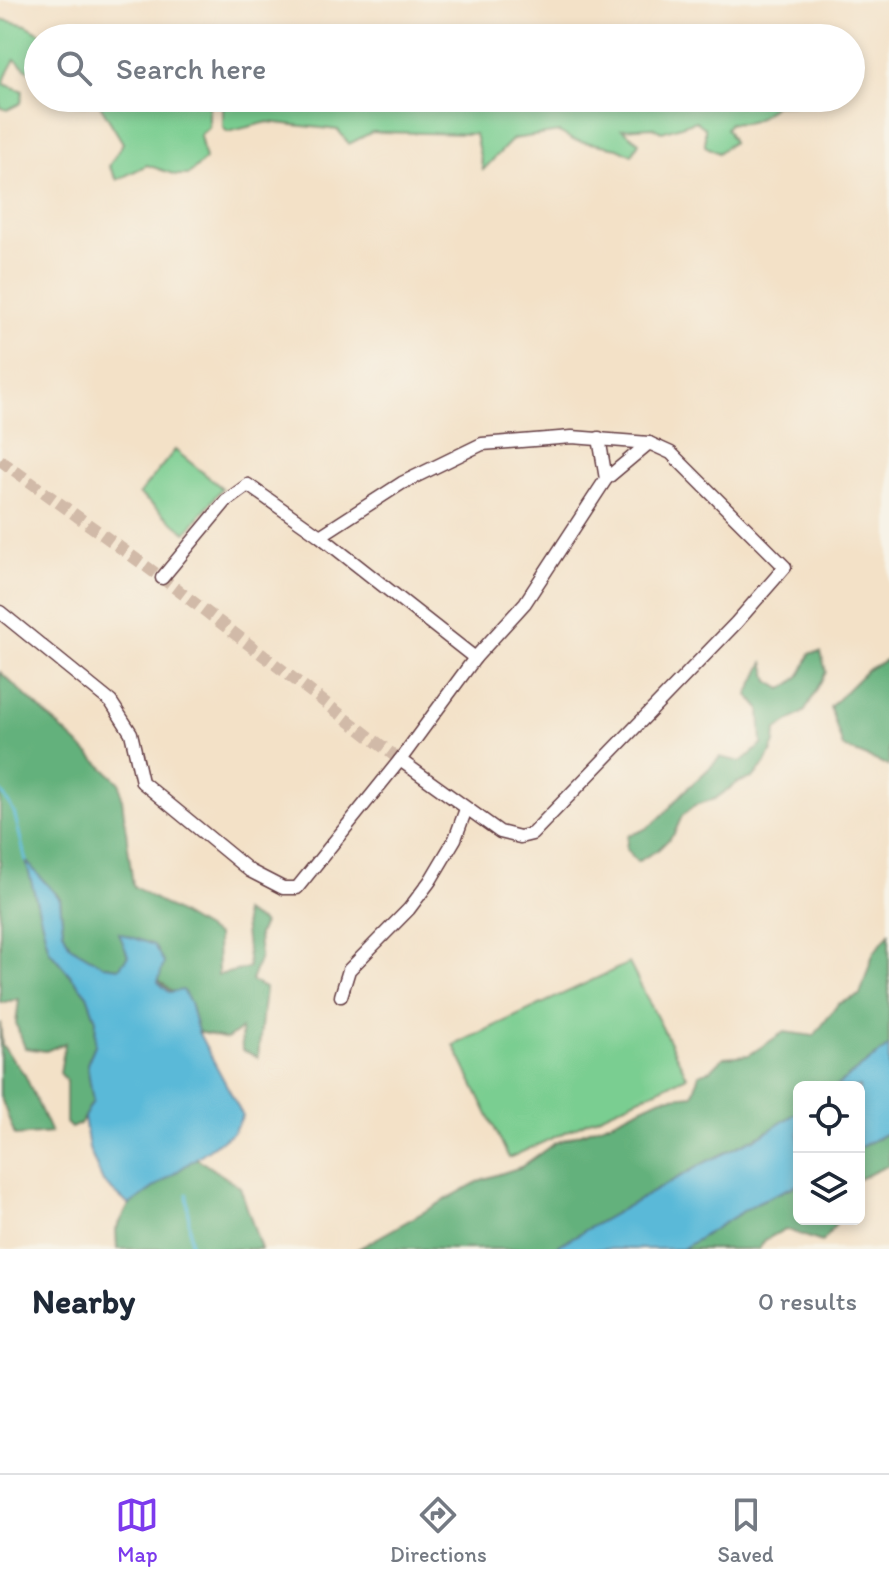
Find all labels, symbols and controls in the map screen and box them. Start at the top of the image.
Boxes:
search box [24,24,865,112]
icon: search [52,46,96,90]
text: Search here [116,50,266,87]
map controls [793,1081,865,1225]
button: locate [793,1081,865,1153]
button: layers [793,1153,865,1225]
text: Nearby [32,1281,135,1322]
text: 0 results [758,1285,857,1317]
tab: Map [115,1493,159,1568]
tab: Directions [390,1493,487,1568]
tab: Saved [717,1493,774,1568]

